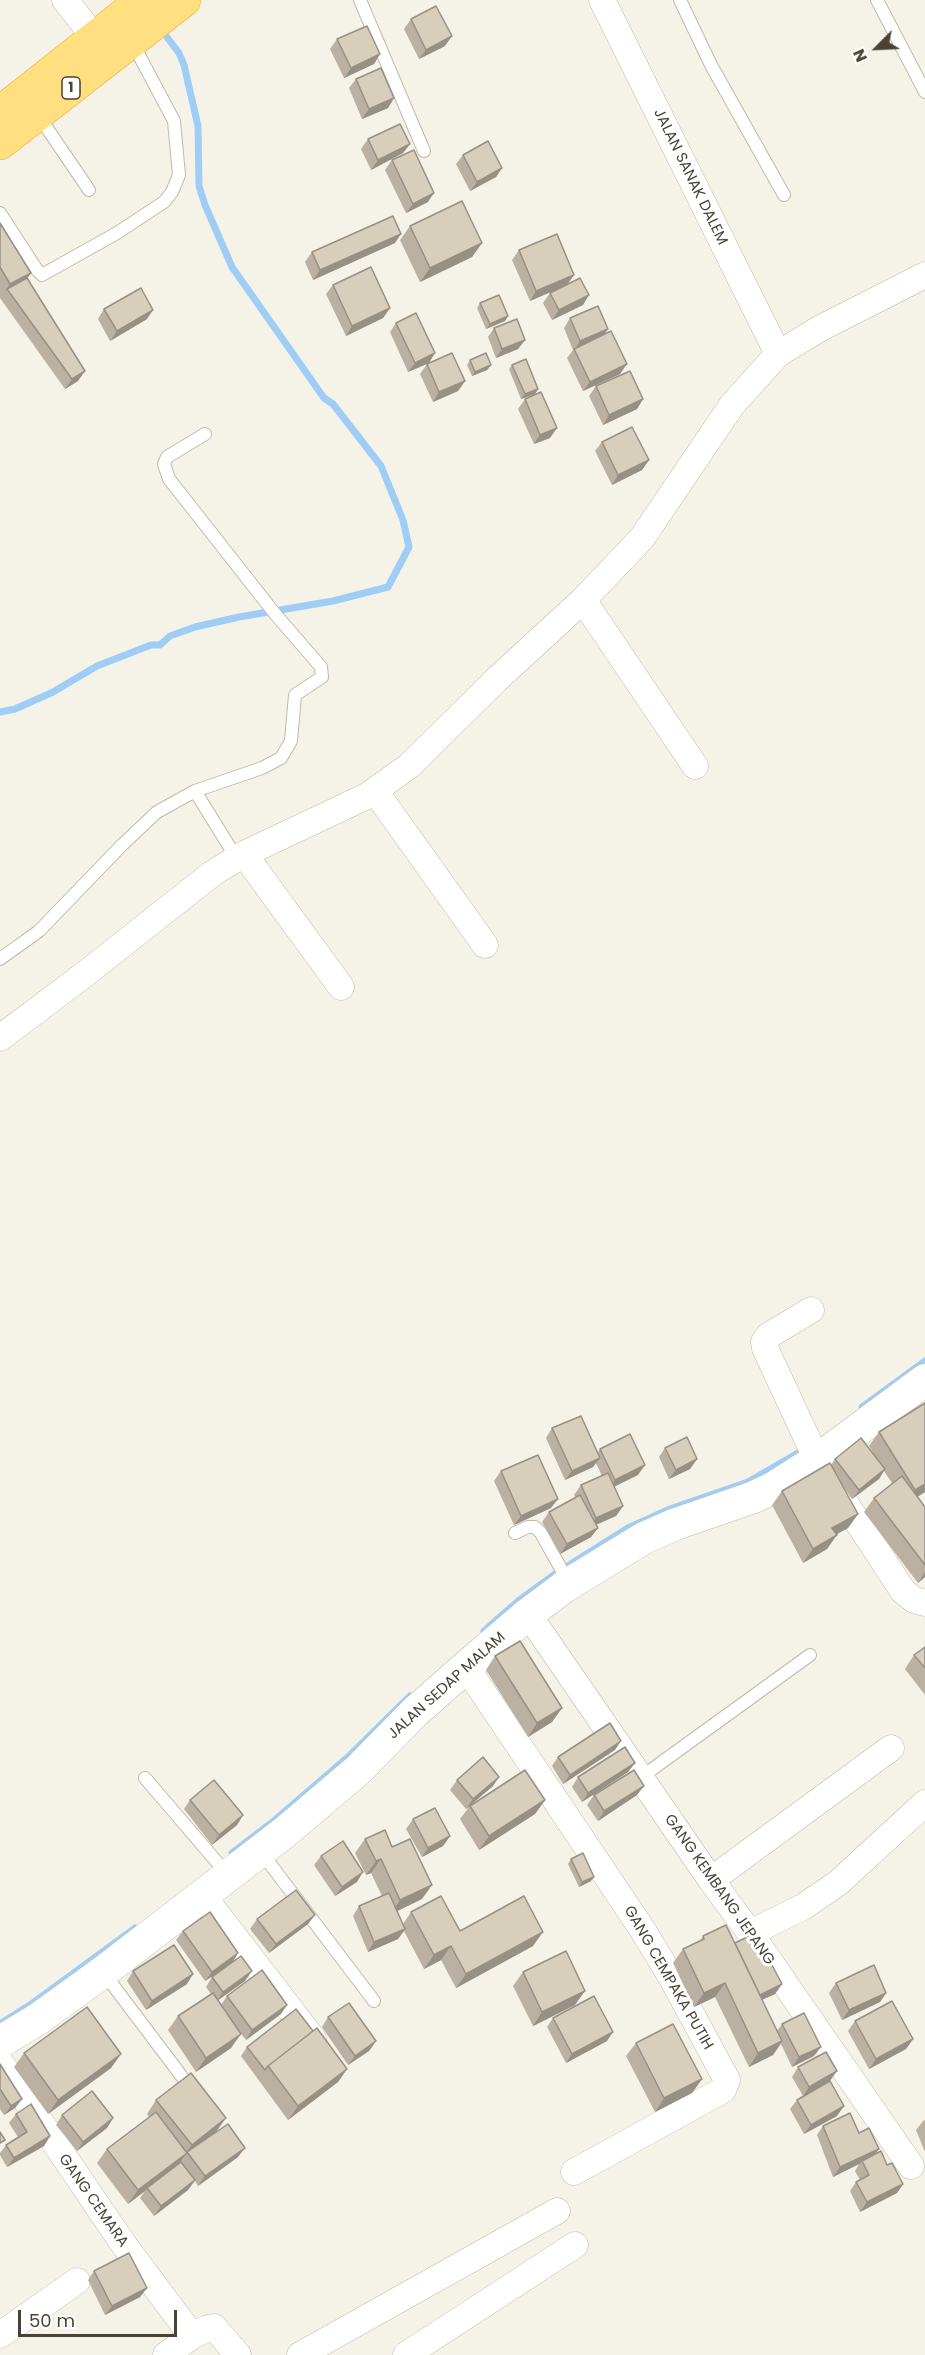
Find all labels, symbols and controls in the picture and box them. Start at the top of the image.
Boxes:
north arrow [847,18,907,78]
text: N [847,45,873,66]
road number: 1 [62,77,80,99]
street label: JALAN SANAK DALEM [649,106,731,248]
street label: JALAN SEDAP MALAM [385,1629,509,1743]
street label: GANG KEMBANG JEPANG [660,1811,778,1969]
street label: GANG CEMPAKA PUTIH [619,1903,717,2053]
street label: GANG CEMARA [54,2151,132,2251]
scale bar [21,2298,180,2336]
text: 50 m [29,2308,75,2333]

